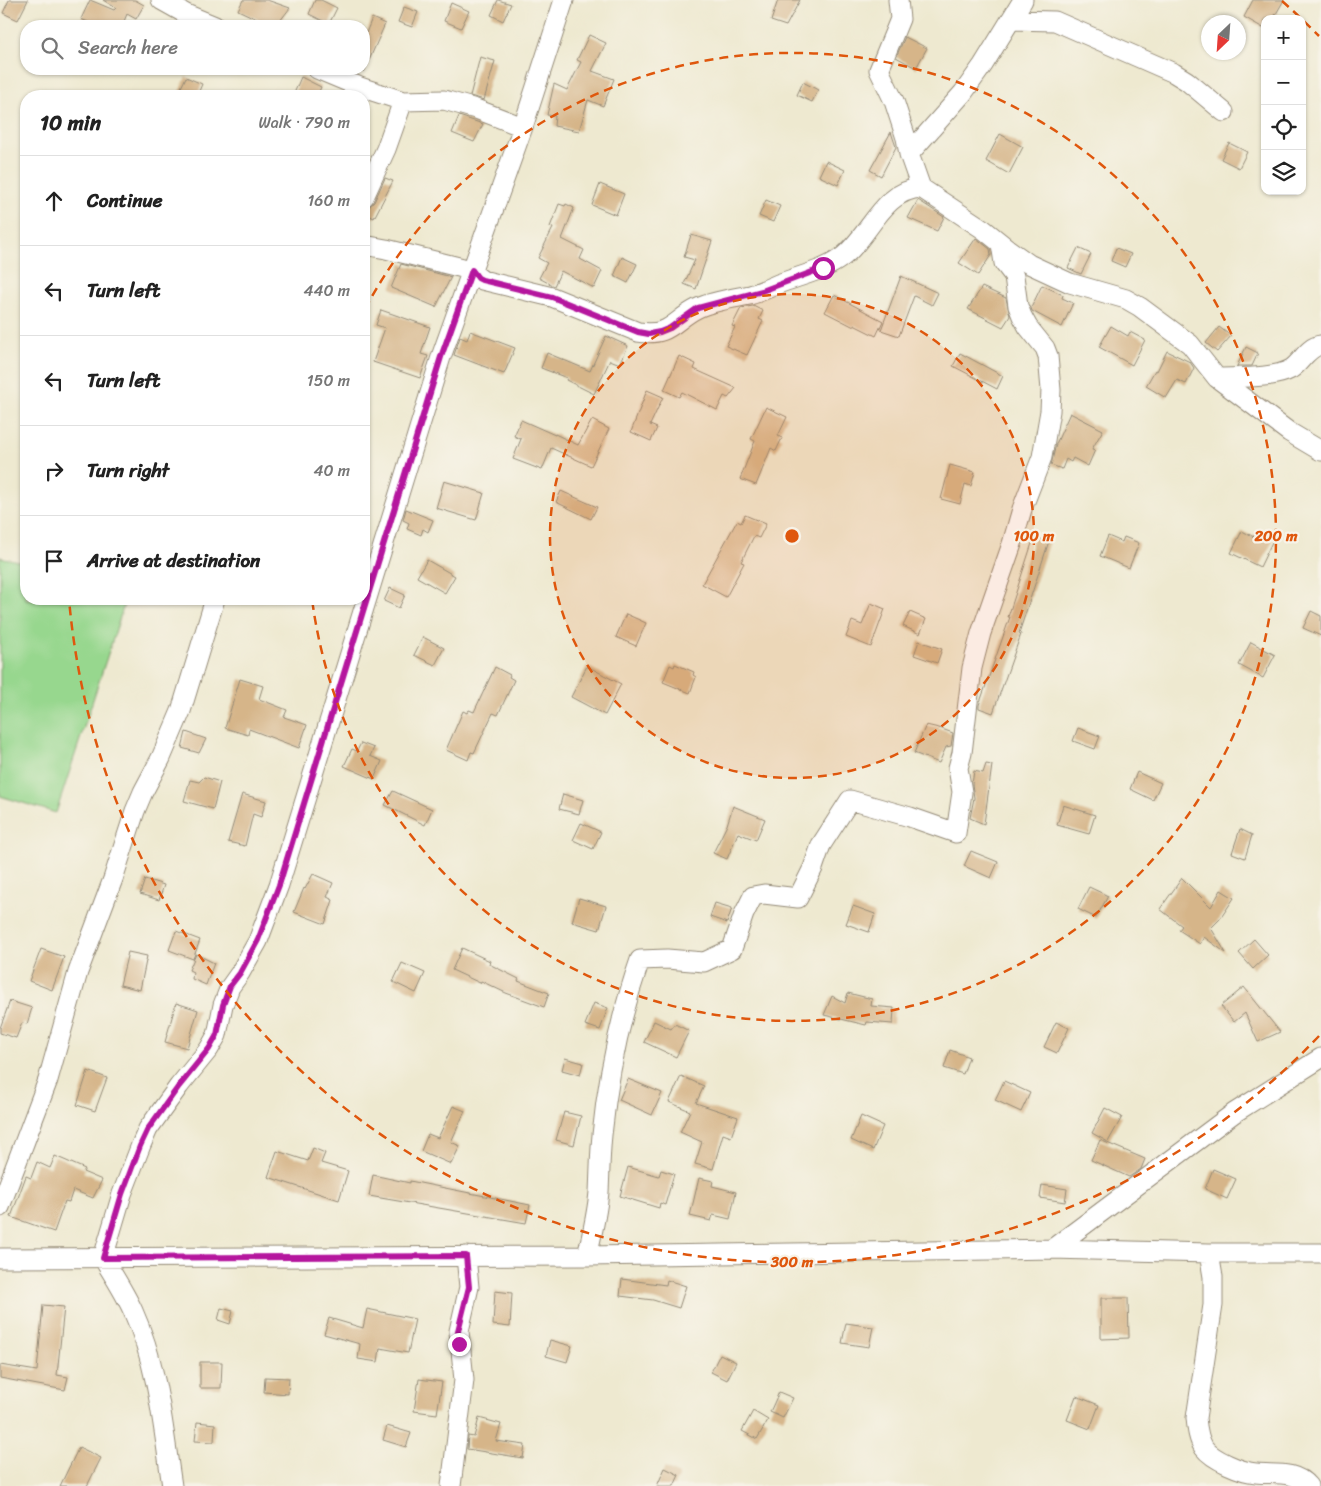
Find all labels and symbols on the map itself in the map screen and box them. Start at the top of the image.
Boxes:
north arrow [1201,15,1246,60]
route start [812,257,835,280]
text: 100 m [1014,523,1055,549]
text: 200 m [1253,523,1298,549]
centre of rings [783,527,801,545]
text: 300 m [770,1249,814,1275]
route end [448,1333,471,1356]

